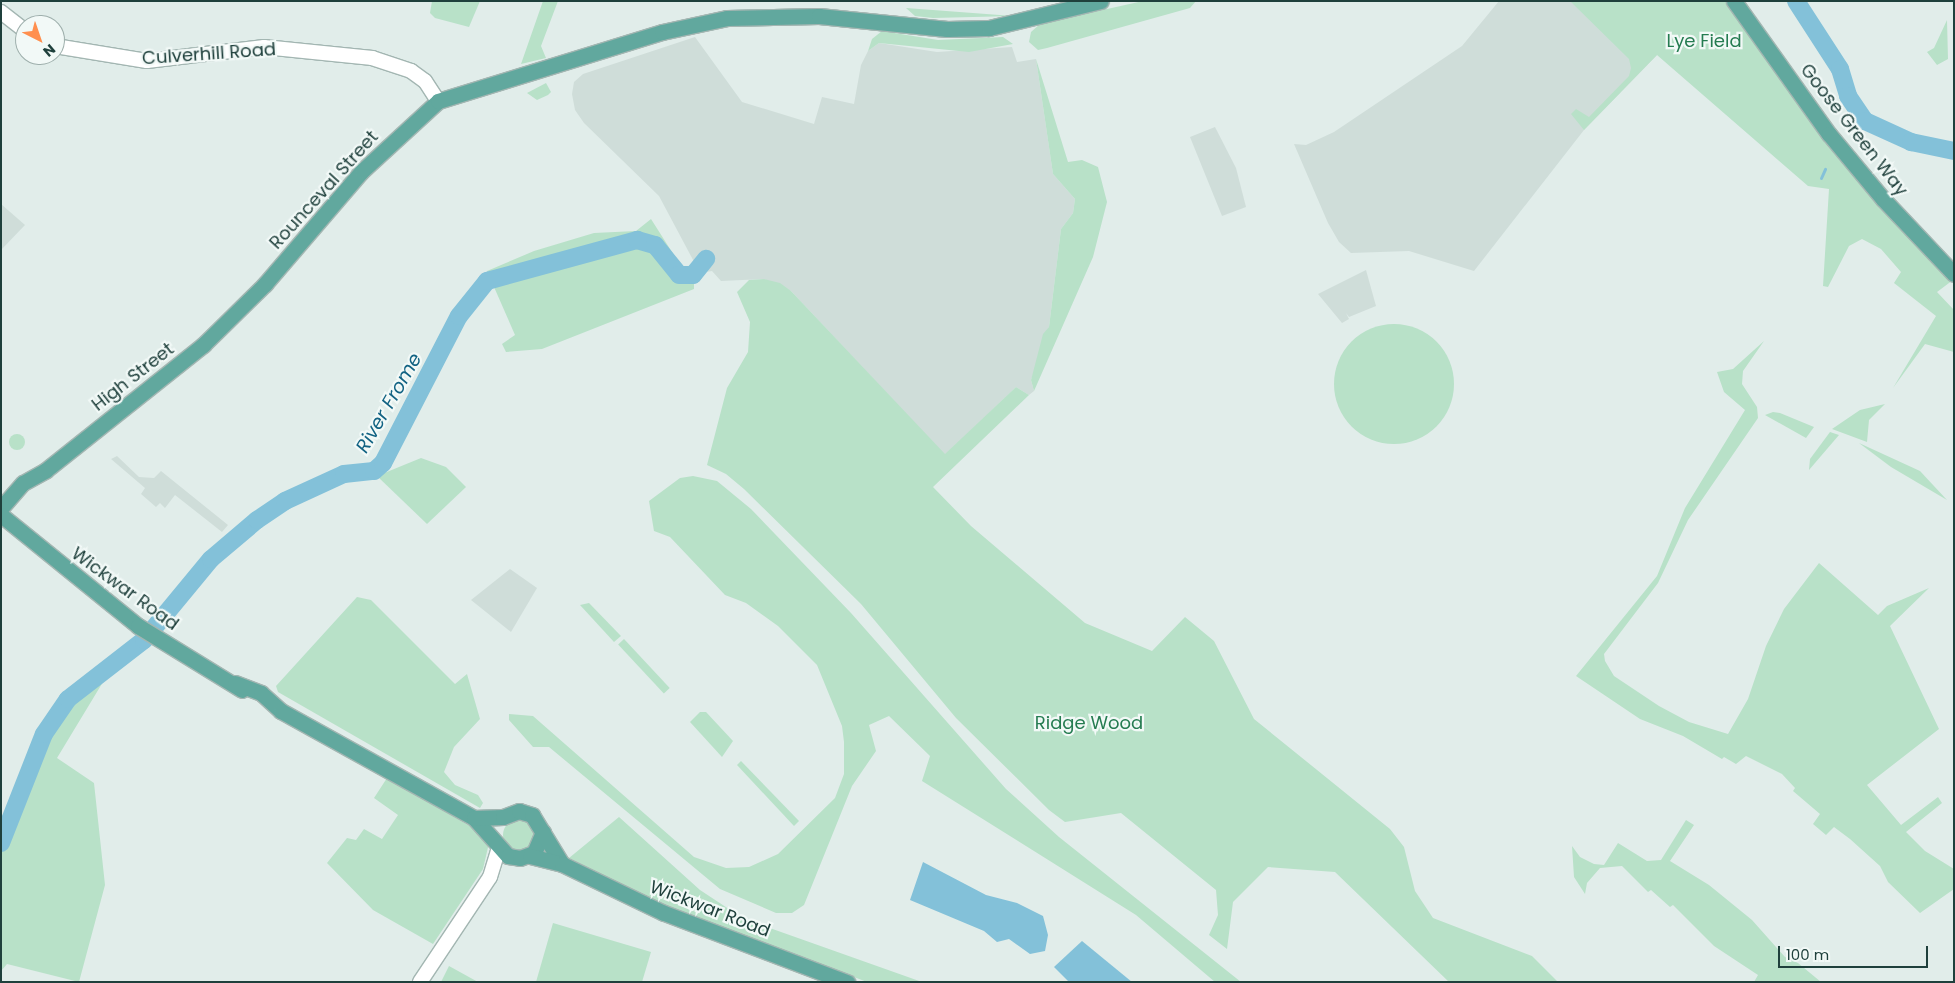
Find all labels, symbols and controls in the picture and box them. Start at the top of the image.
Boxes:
north arrow [15,15,65,65]
park label: Lye Field [1666,30,1742,52]
street label: Culverhill Road [141,39,277,69]
text: N [39,40,60,62]
street label: Goose Green Way [1796,60,1912,200]
street label: Rounceval Street [265,126,383,254]
street label: High Street [88,338,178,416]
water label: River Frome [351,349,427,457]
street label: Wickwar Road [67,543,183,635]
park label: Ridge Wood [1035,712,1143,734]
street label: Wickwar Road [647,876,773,942]
scale bar [1780,936,1930,968]
text: 100 m [1786,944,1829,965]

